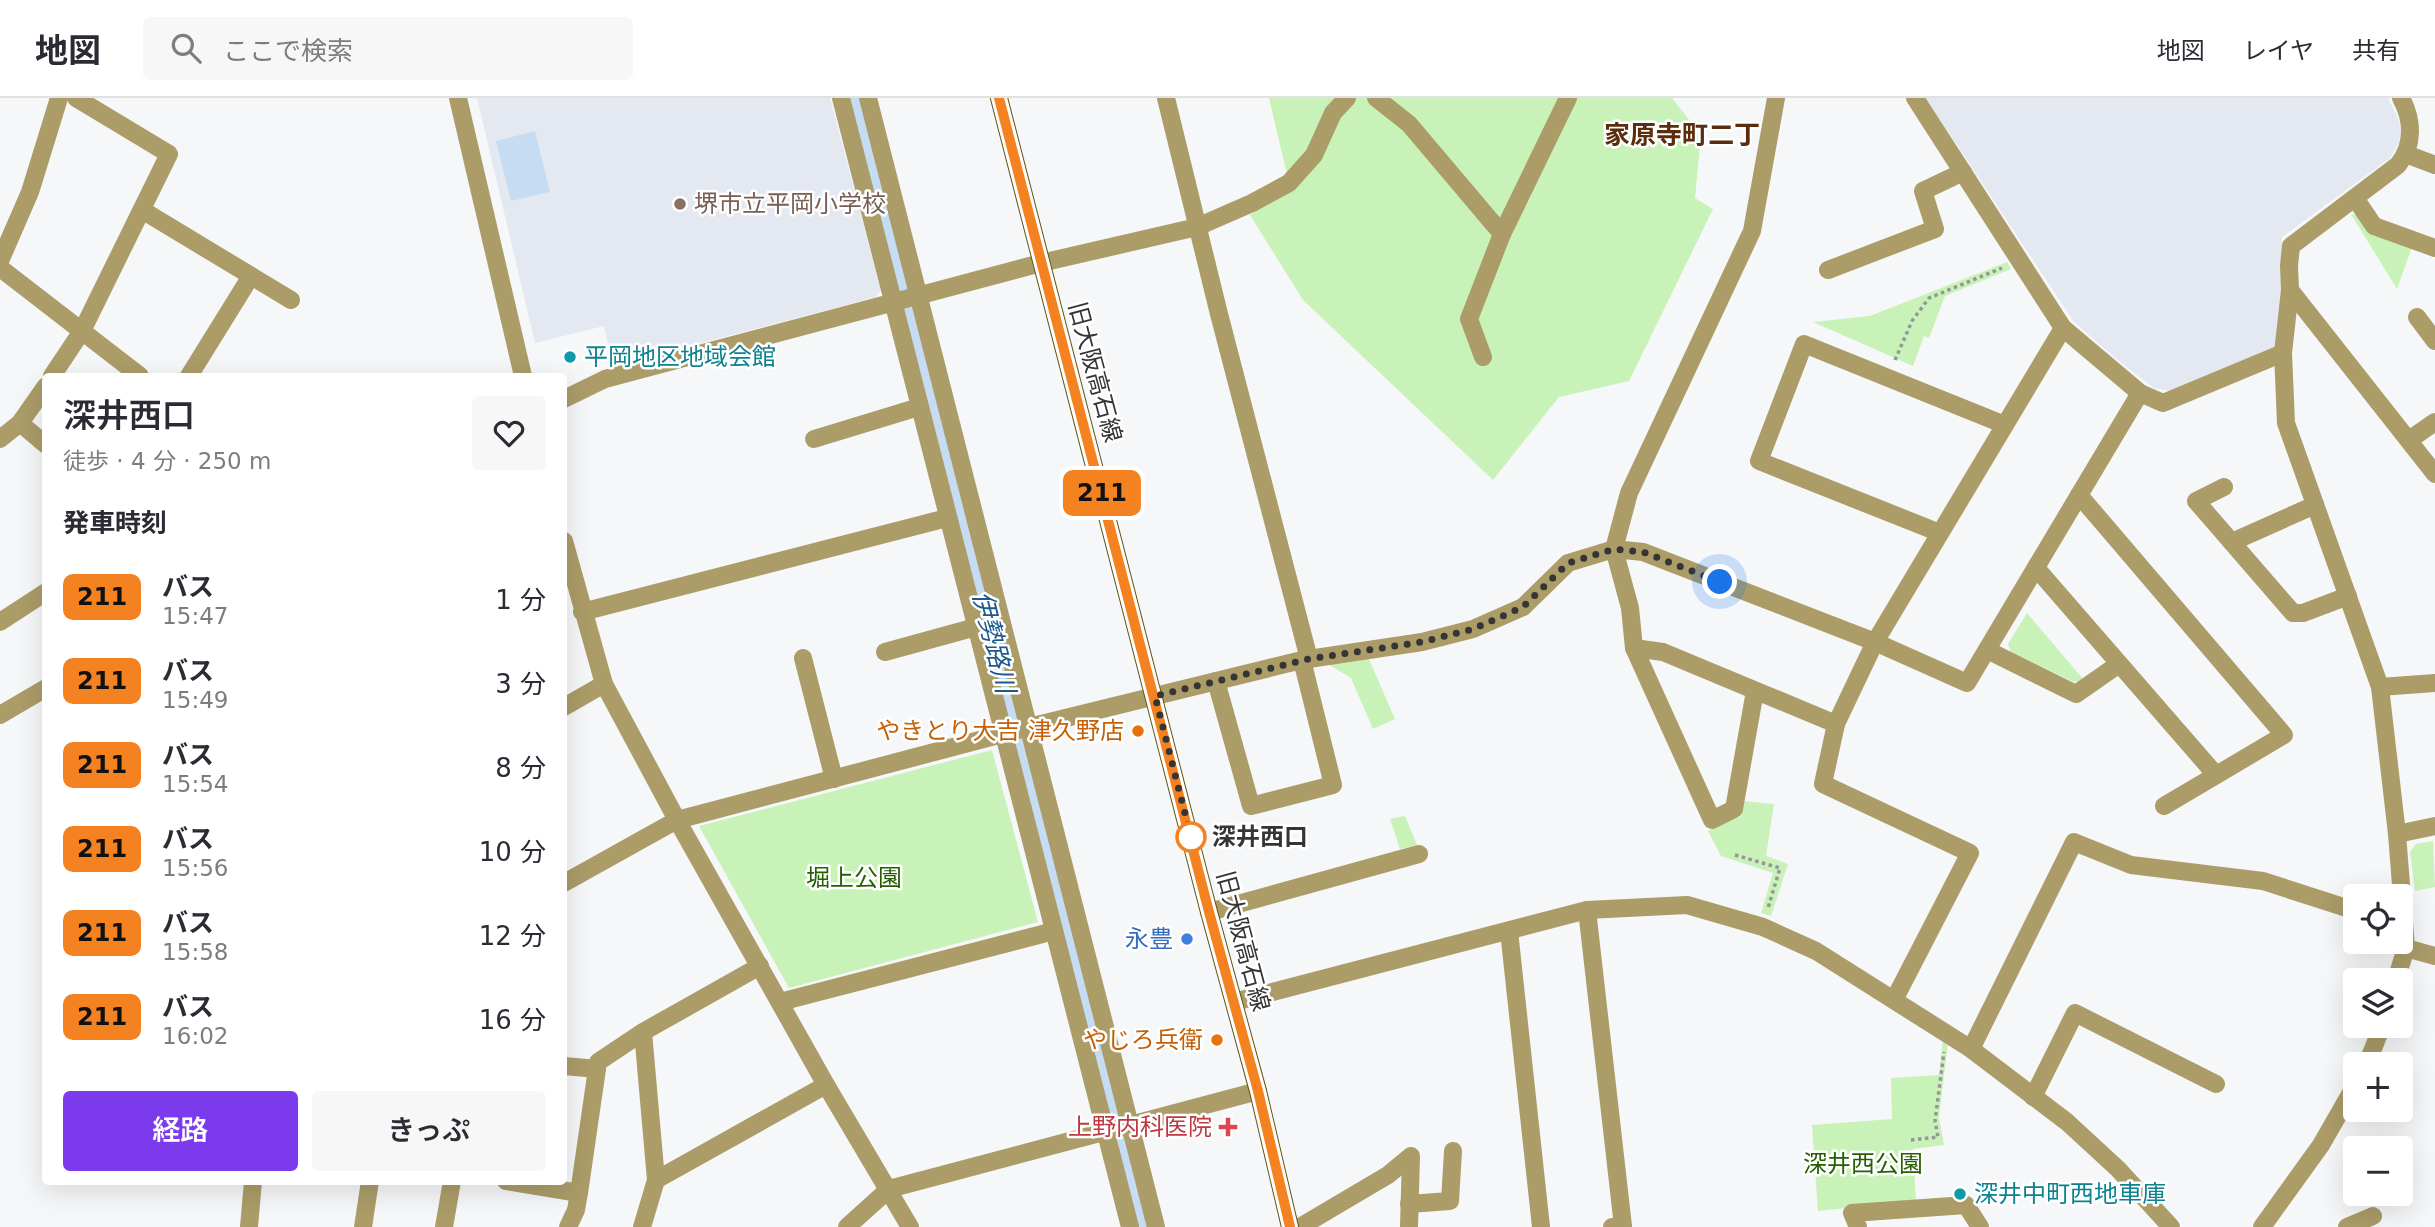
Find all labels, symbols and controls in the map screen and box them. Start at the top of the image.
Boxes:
search box [143,17,633,80]
icon: search [167,29,205,67]
text: 地図 [35,31,101,70]
text: ここで検索 [223,36,353,66]
text: 地図 [2157,37,2205,65]
text: レイヤ [2243,37,2314,65]
text: 共有 [2352,37,2400,65]
district label: 家原寺町二丁 [1604,120,1760,150]
place label: 堺市立平岡小学校 [694,190,886,218]
marker: 堺市立平岡小学校 [672,196,688,212]
street label: 旧大阪高石線 [1063,299,1127,445]
place label: 平岡地区地域会館 [584,343,776,371]
marker: 平岡地区地域会館 [562,349,578,365]
text: 深井西口 [63,396,195,435]
button: heart [472,396,546,470]
text: 徒歩 · 4 分 · 250 m [63,448,271,474]
line badge: 211 [1062,470,1142,516]
text: 211 [1077,479,1127,507]
text: 発車時刻 [63,508,167,538]
your location [1702,564,1737,599]
text: バス [162,572,214,602]
text: 211 [77,583,127,611]
text: 1 分 [495,585,546,615]
water label: 伊勢路川 [967,588,1022,699]
text: 15:47 [162,603,228,629]
text: バス [162,656,214,686]
text: 211 [77,667,127,695]
text: 3 分 [495,669,546,699]
text: 15:49 [162,687,228,713]
place label: やきとり大吉 津久野店 [876,717,1124,745]
marker: やきとり大吉 津久野店 [1130,723,1146,739]
text: バス [162,740,214,770]
text: 211 [77,751,127,779]
text: 8 分 [495,753,546,783]
text: 15:54 [162,771,228,797]
marker: 深井西口 [1176,822,1206,852]
place label: 深井西口 [1212,823,1308,851]
text: バス [162,824,214,854]
text: 211 [77,835,127,863]
text: 10 分 [479,837,546,867]
text: 15:56 [162,855,228,881]
park label: 堀上公園 [806,864,902,892]
street label: 旧大阪高石線 [1211,868,1275,1014]
map controls [2343,884,2413,1206]
button: locate [2343,884,2413,954]
text: バス [162,908,214,938]
text: 211 [77,919,127,947]
text: 12 分 [479,921,546,951]
place label: 永豊 [1125,925,1173,953]
marker: 永豊 [1179,931,1195,947]
text: 15:58 [162,939,228,965]
button: layers [2343,968,2413,1038]
text: バス [162,992,214,1022]
text: 211 [77,1003,127,1031]
text: 16 分 [479,1005,546,1035]
text: 16:02 [162,1023,228,1049]
place label: やじろ兵衛 [1083,1026,1203,1054]
marker: やじろ兵衛 [1209,1032,1225,1048]
button: + [2343,1052,2413,1122]
button: 経路 [63,1091,298,1171]
button: きっぷ [312,1091,546,1171]
place label: 上野内科医院 [1068,1113,1212,1141]
marker: 上野内科医院 [1218,1117,1238,1137]
button: − [2343,1136,2413,1206]
park label: 深井西公園 [1803,1150,1923,1178]
place label: 深井中町西地車庫 [1974,1180,2166,1208]
marker: 深井中町西地車庫 [1952,1186,1968,1202]

